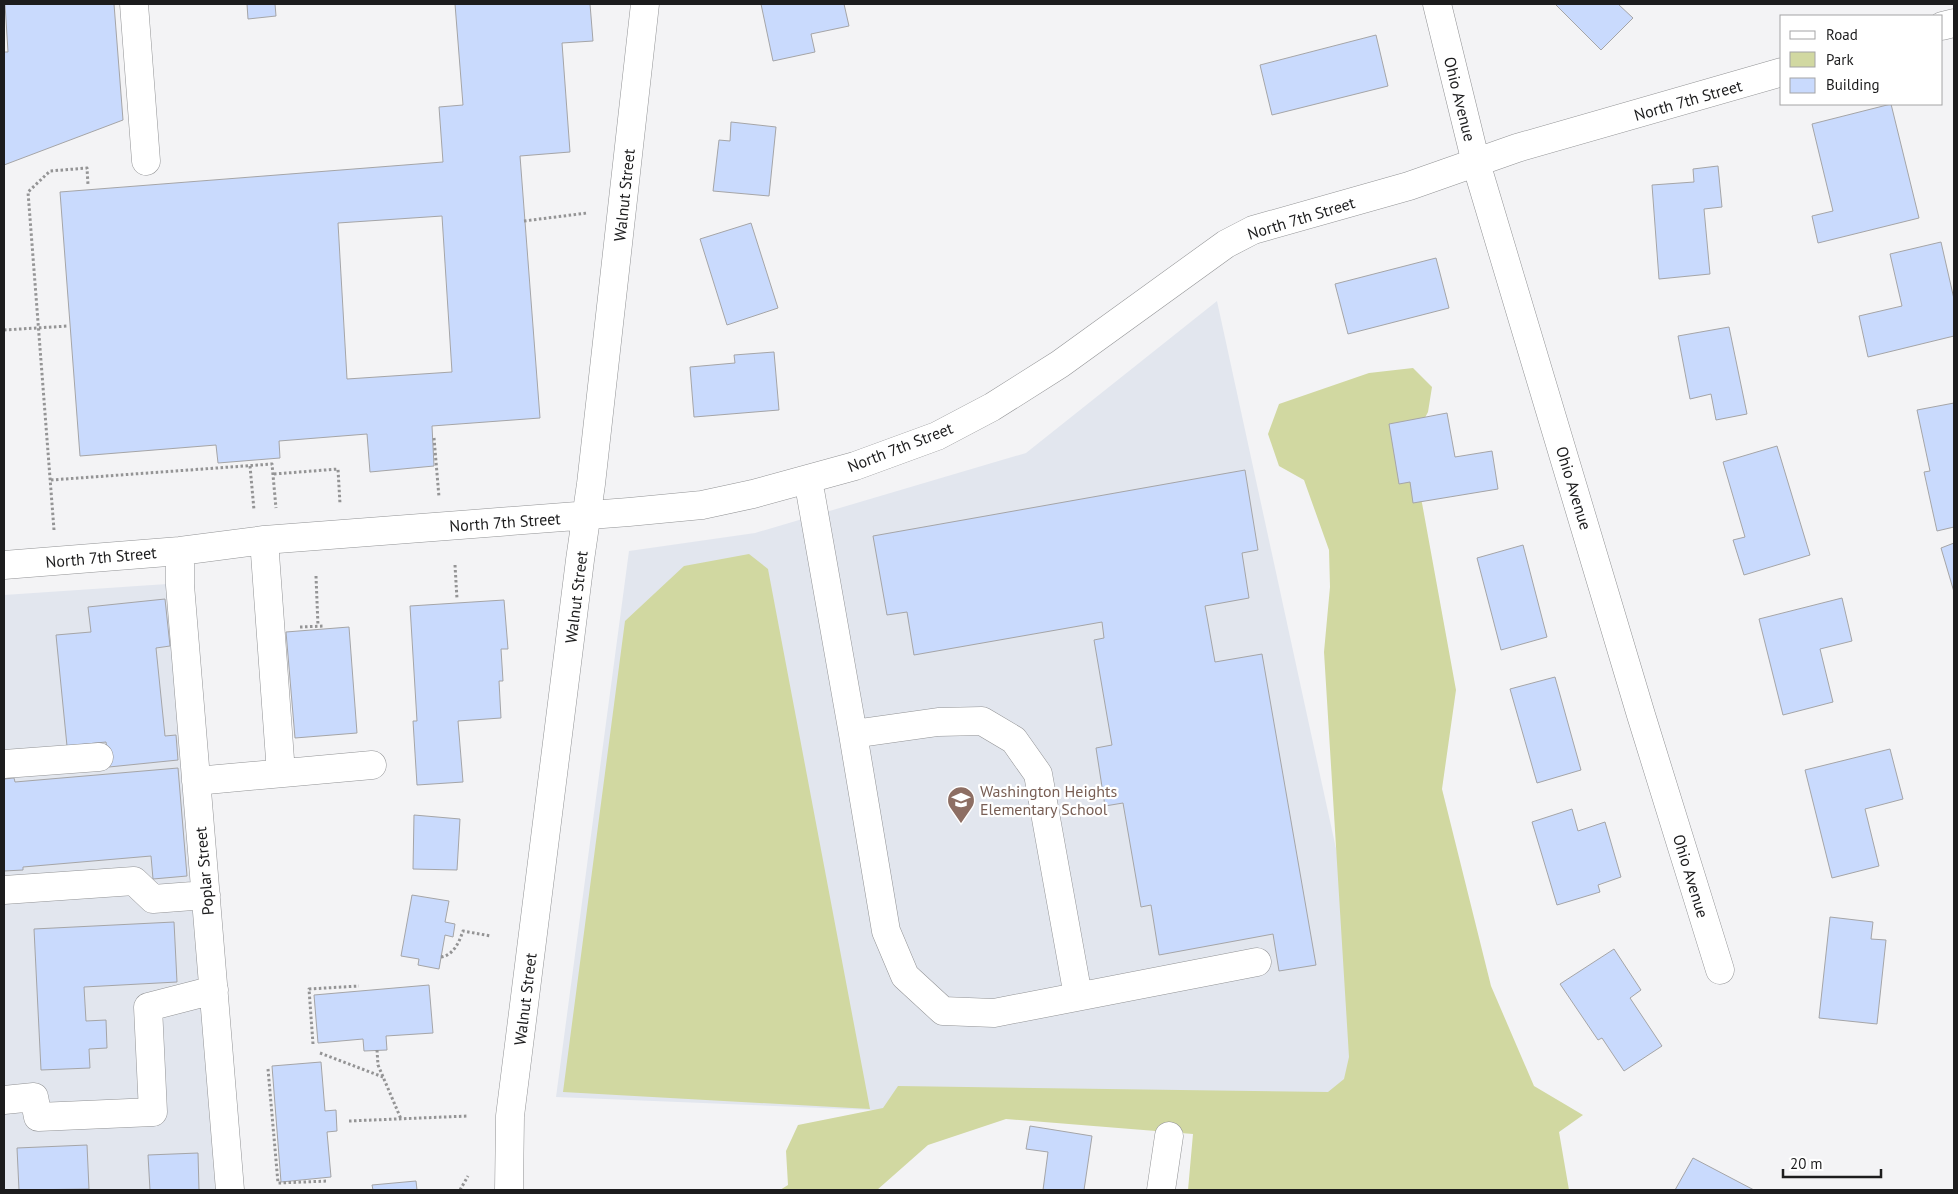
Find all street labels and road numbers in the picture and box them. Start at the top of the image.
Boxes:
street label: Ohio Avenue [1440,55,1480,143]
street label: North 7th Street [1632,75,1745,125]
street label: Walnut Street [609,147,639,242]
street label: North 7th Street [1245,192,1358,244]
street label: North 7th Street [844,418,956,476]
street label: Ohio Avenue [1552,444,1596,532]
street label: North 7th Street [449,508,562,536]
street label: North 7th Street [45,542,158,572]
street label: Walnut Street [560,549,592,644]
street label: Poplar Street [190,825,218,916]
street label: Ohio Avenue [1669,832,1713,920]
street label: Walnut Street [509,951,541,1046]

